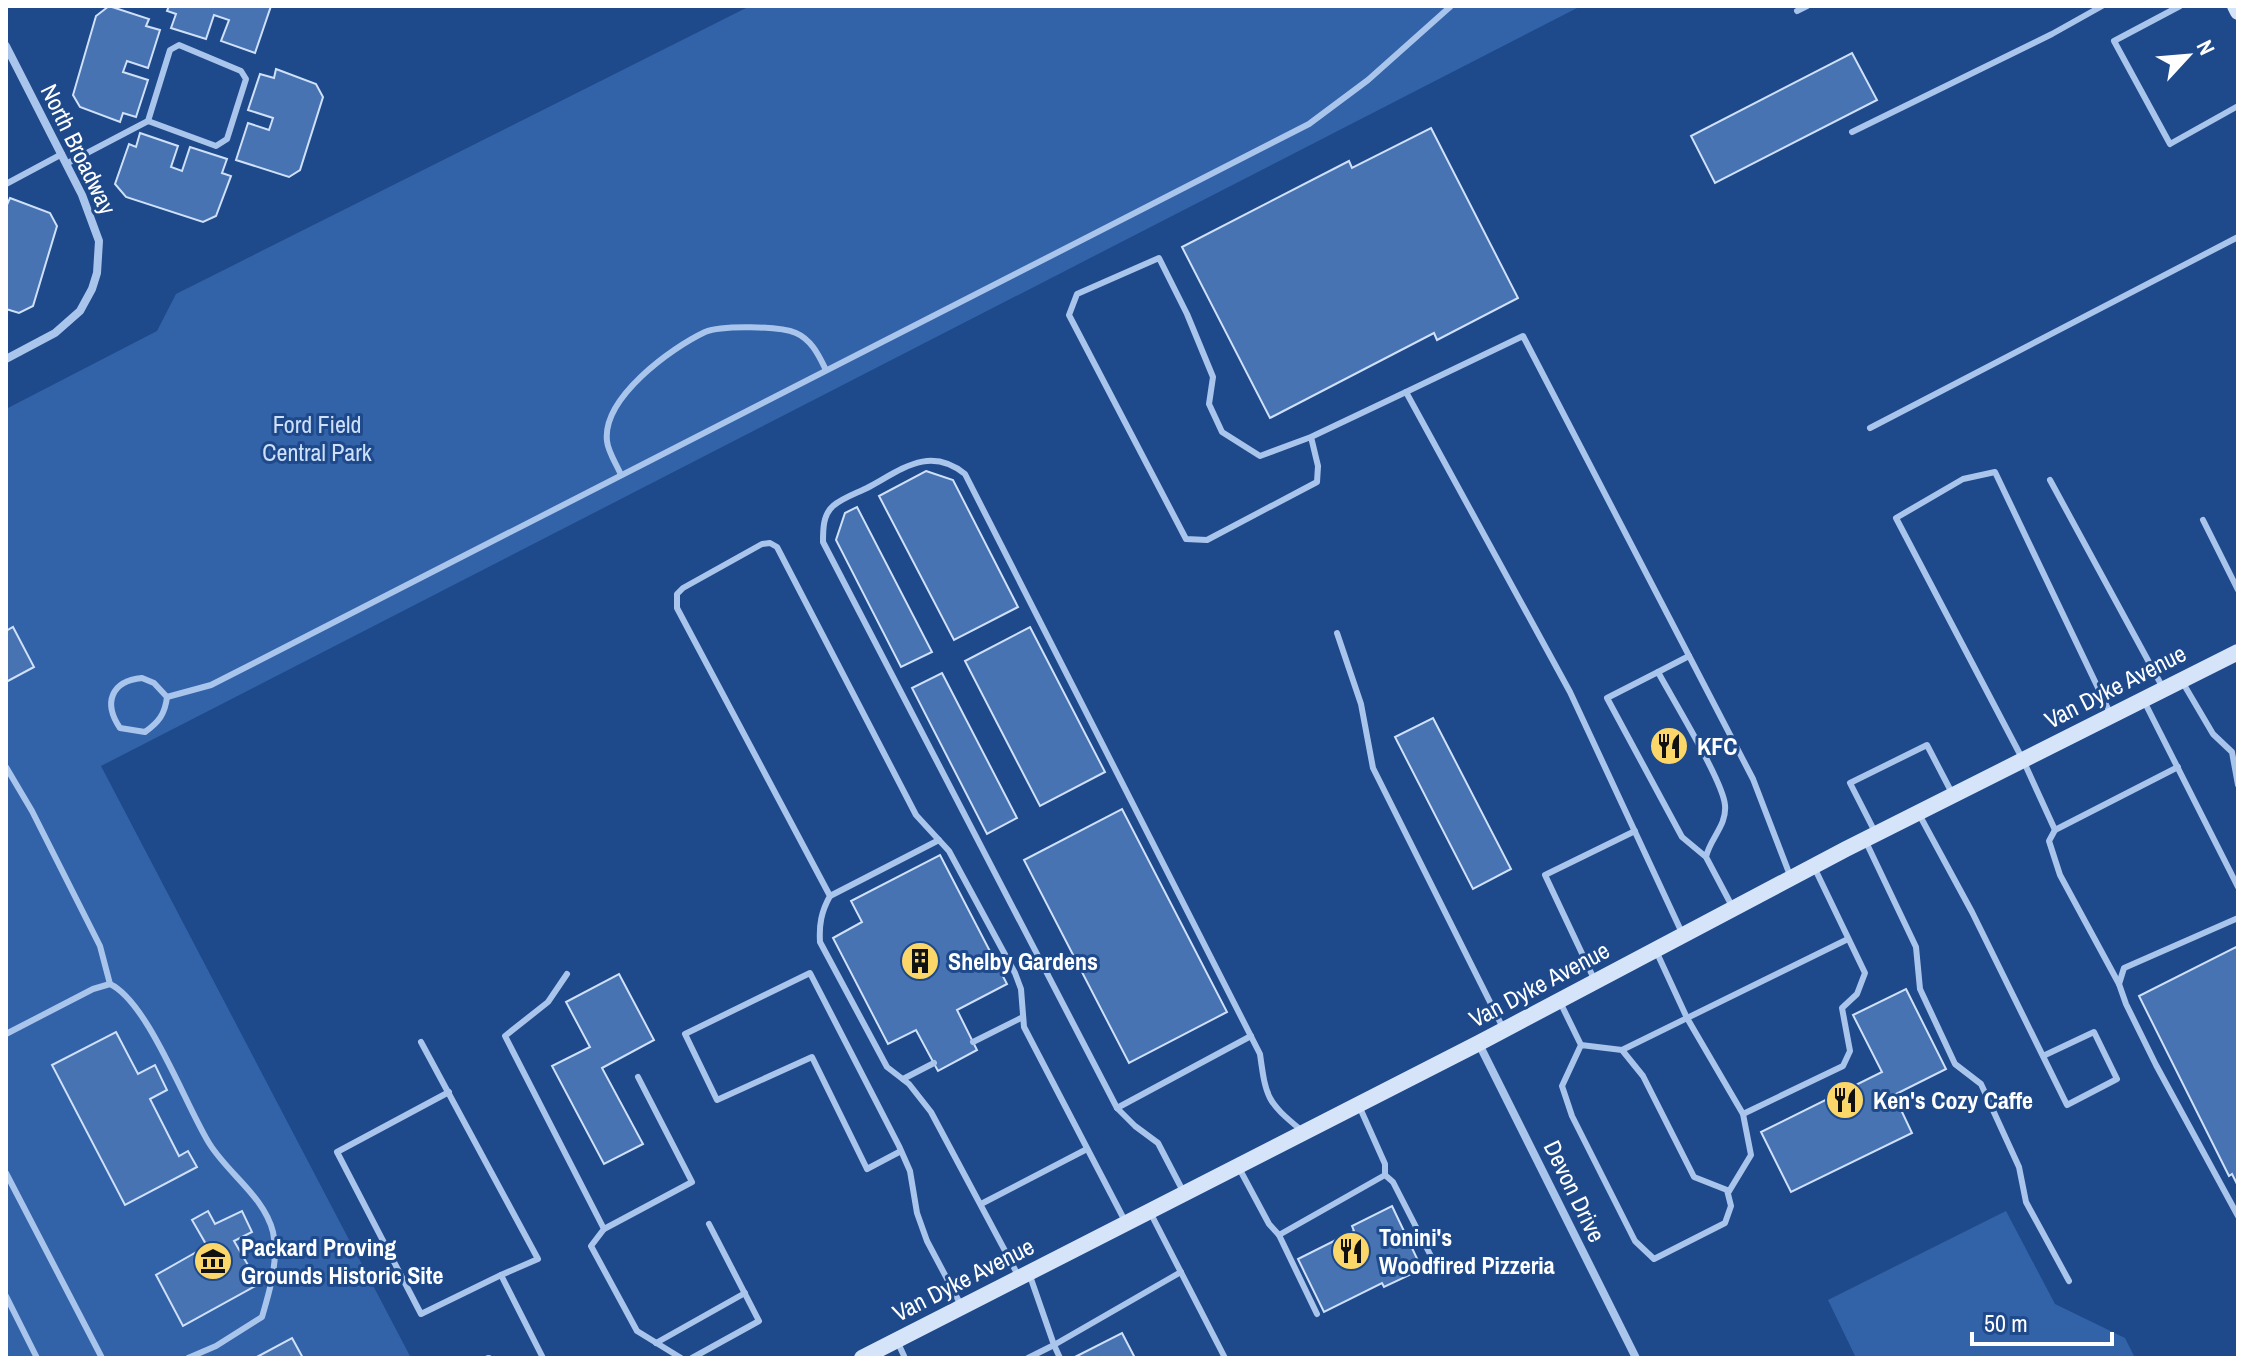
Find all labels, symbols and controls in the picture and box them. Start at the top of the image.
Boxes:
north arrow [2148,16,2228,96]
text: N [2190,35,2222,60]
street label: North Broadway [34,79,124,220]
park label: Ford Field Central Park [262,408,372,468]
street label: Van Dyke Avenue [2039,637,2191,735]
restaurant icon: KFC [1648,725,1690,767]
place label: KFC [1697,730,1737,762]
street label: Van Dyke Avenue [1463,934,1615,1034]
building icon: Shelby Gardens [899,940,941,982]
place label: Shelby Gardens [948,945,1098,977]
restaurant icon: Ken's Cozy Caffe [1824,1079,1866,1121]
place label: Ken's Cozy Caffe [1873,1084,2033,1116]
street label: Devon Drive [1537,1135,1613,1247]
place label: Tonini's Woodfired Pizzeria [1379,1221,1555,1281]
street label: Van Dyke Avenue [887,1230,1039,1328]
restaurant icon: Tonini's Woodfired Pizzeria [1330,1230,1372,1272]
place label: Packard Proving Grounds Historic Site [241,1231,443,1291]
museum icon: Packard Proving Grounds Historic Site [192,1240,234,1282]
scale bar [1972,1296,2112,1346]
text: 50 m [1984,1307,2028,1339]

